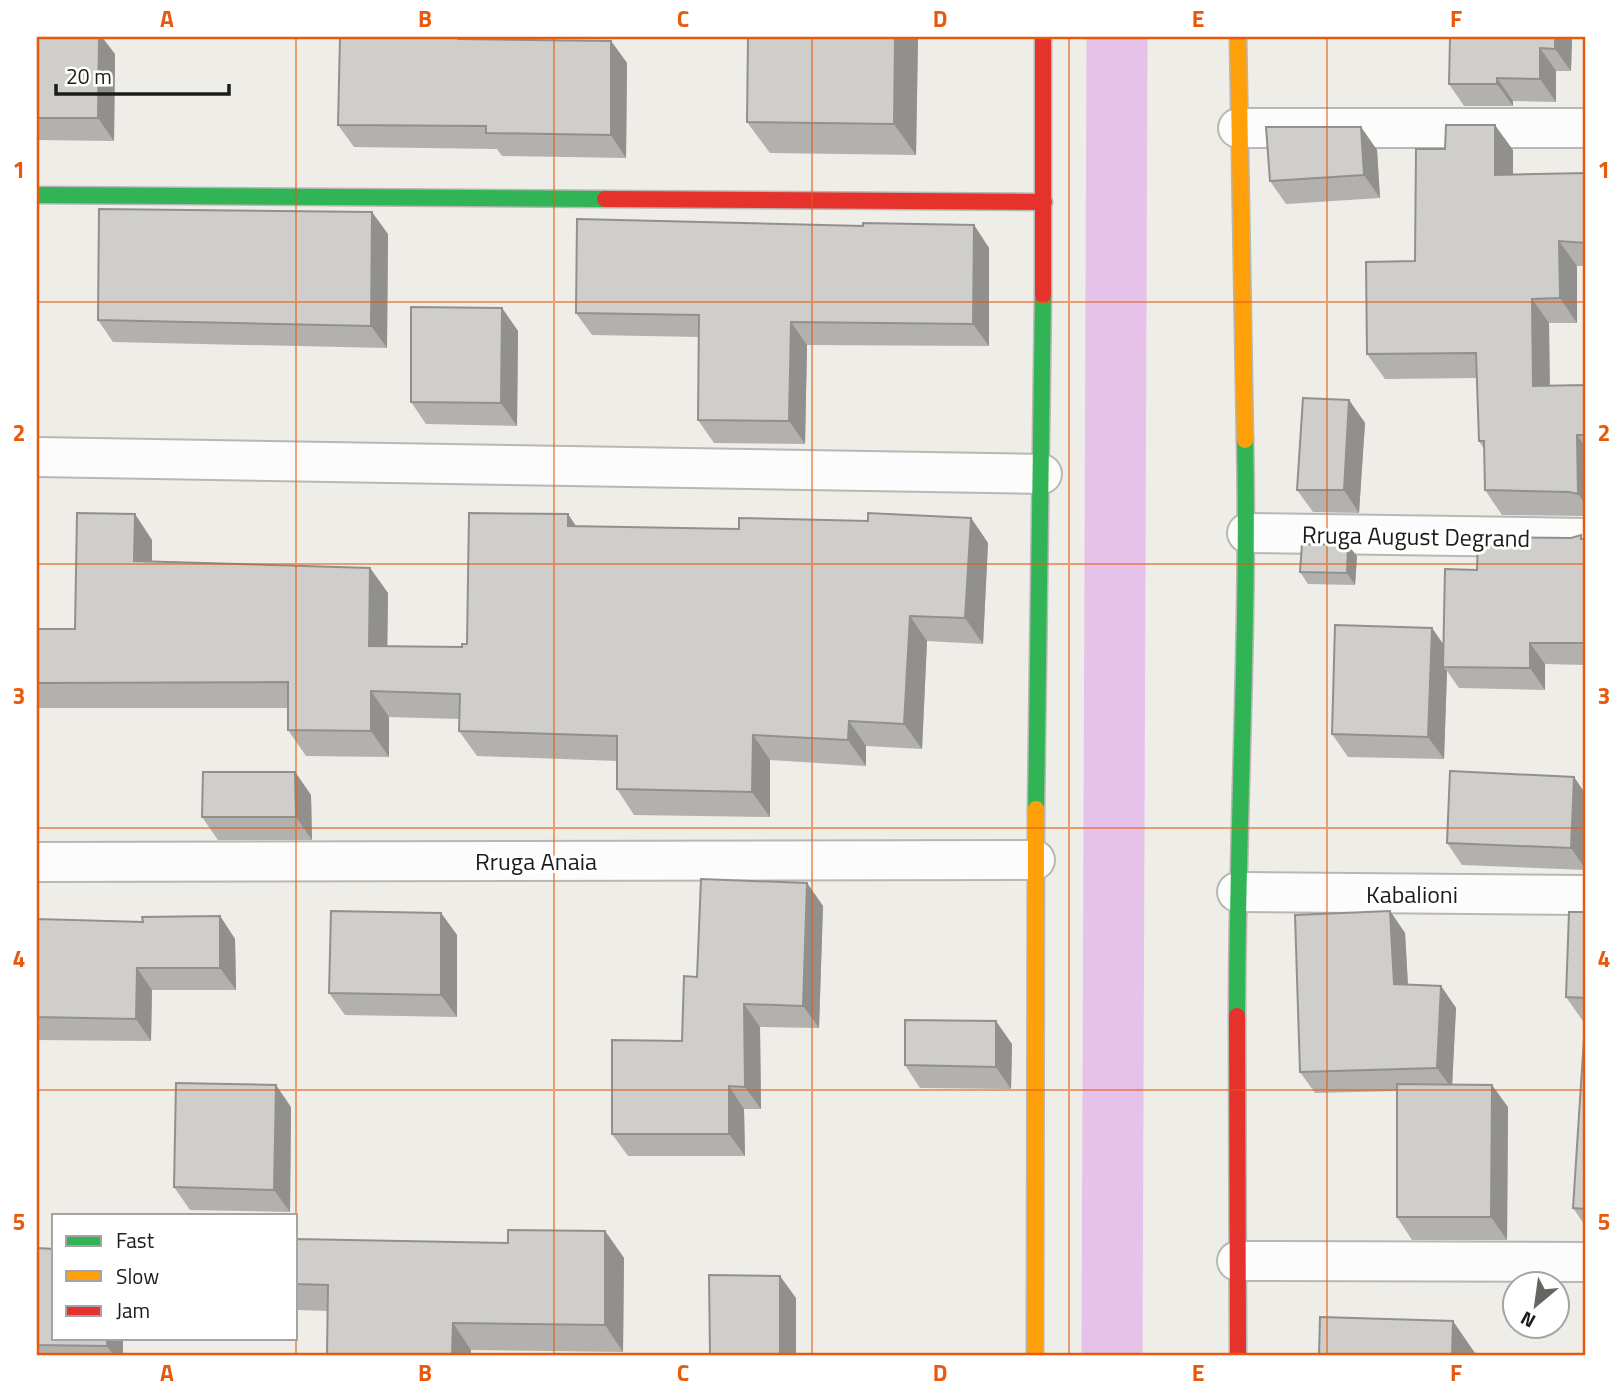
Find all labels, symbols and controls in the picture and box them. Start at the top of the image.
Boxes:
text: A [160,1,174,36]
text: B [418,1,432,36]
text: C [677,1,689,36]
text: D [933,1,947,36]
text: E [1192,1,1204,36]
text: F [1450,1,1462,36]
scale bar [56,52,229,96]
text: 20 m [66,60,112,92]
text: 1 [13,152,25,187]
text: 1 [1598,152,1610,187]
text: 2 [13,415,25,450]
text: 2 [1598,415,1610,450]
street label: Rruga August Degrand [1302,516,1530,556]
text: 3 [13,678,25,713]
text: 3 [1598,678,1610,713]
street label: Rruga Anaia [475,843,597,879]
street label: Kabalioni [1366,876,1458,912]
text: 4 [13,941,25,976]
text: 4 [1598,941,1610,976]
text: 5 [13,1204,25,1239]
text: 5 [1598,1204,1610,1239]
legend [52,1214,298,1340]
text: Fast [116,1224,155,1256]
text: Slow [116,1260,159,1292]
north arrow [1500,1270,1570,1340]
text: Jam [116,1294,150,1326]
text: N [1515,1304,1540,1336]
text: A [160,1355,174,1390]
text: B [418,1355,432,1390]
text: C [677,1355,689,1390]
text: D [933,1355,947,1390]
text: E [1192,1355,1204,1390]
text: F [1450,1355,1462,1390]

